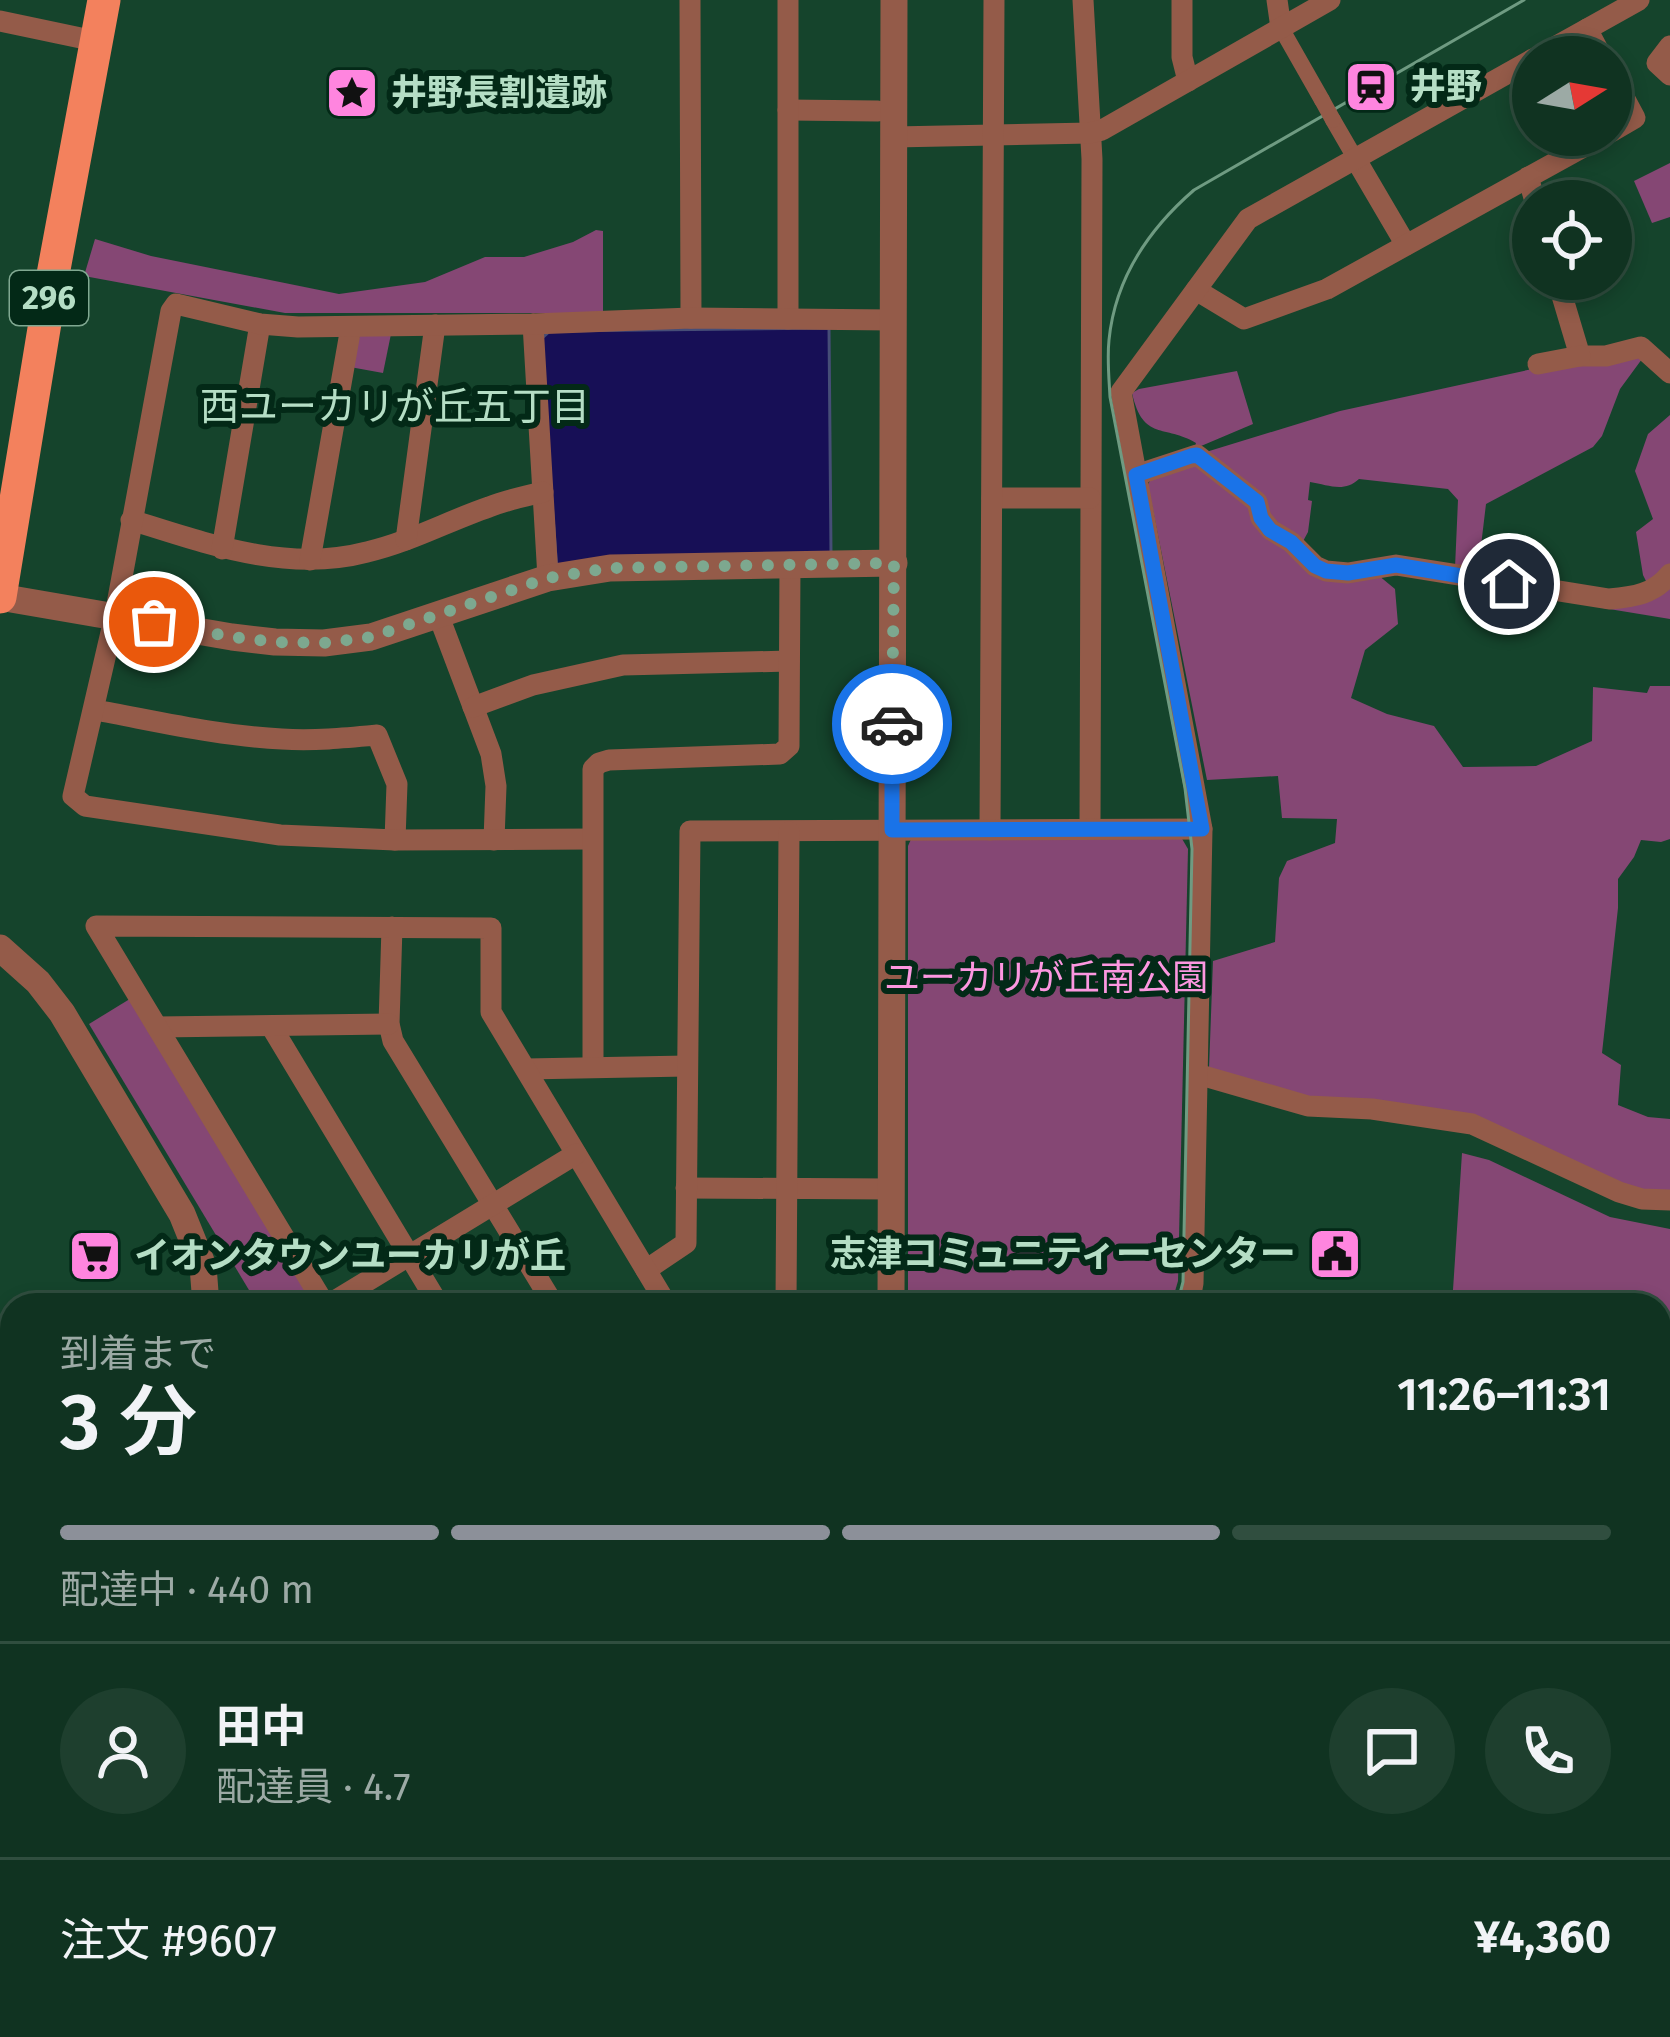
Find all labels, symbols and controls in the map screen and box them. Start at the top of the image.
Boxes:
north arrow [1512,36,1632,156]
map controls [1512,36,1632,300]
station icon: 井野 [1343,59,1399,115]
place icon: 井野長割遺跡 [324,65,380,121]
place label: 井野 [1410,65,1482,109]
place label: 井野長割遺跡 [391,71,607,115]
button: locate [1512,180,1632,300]
road number: 296 [10,271,88,325]
district label: 西ユーカリが丘五丁目 [200,384,590,430]
pin [1458,533,1560,635]
icon: home [1476,551,1542,617]
pin [103,571,205,673]
icon: bag [121,589,187,655]
courier [832,664,952,784]
icon: car [859,691,925,757]
park label: ユーカリが丘南公園 [884,956,1208,1000]
public building icon: 志津コミュニティーセンター [1307,1226,1363,1282]
supermarket icon: イオンタウンユーカリが丘 [67,1228,123,1284]
place label: 志津コミュニティーセンター [830,1232,1296,1276]
place label: イオンタウンユーカリが丘 [134,1234,566,1278]
text: 到着まで [60,1331,216,1377]
text: 11:26–11:31 [1397,1368,1611,1422]
text: 3 分 [60,1376,197,1470]
text: 配達中 · 440 m [60,1567,314,1613]
button: person [60,1688,186,1814]
button: chat [1329,1688,1455,1814]
button: phone [1485,1688,1611,1814]
text: 田中 [216,1700,306,1754]
text: 配達員 · 4.7 [216,1764,410,1810]
text: ¥4,360 [1474,1910,1611,1964]
text: 注文 #9607 [60,1914,277,1968]

